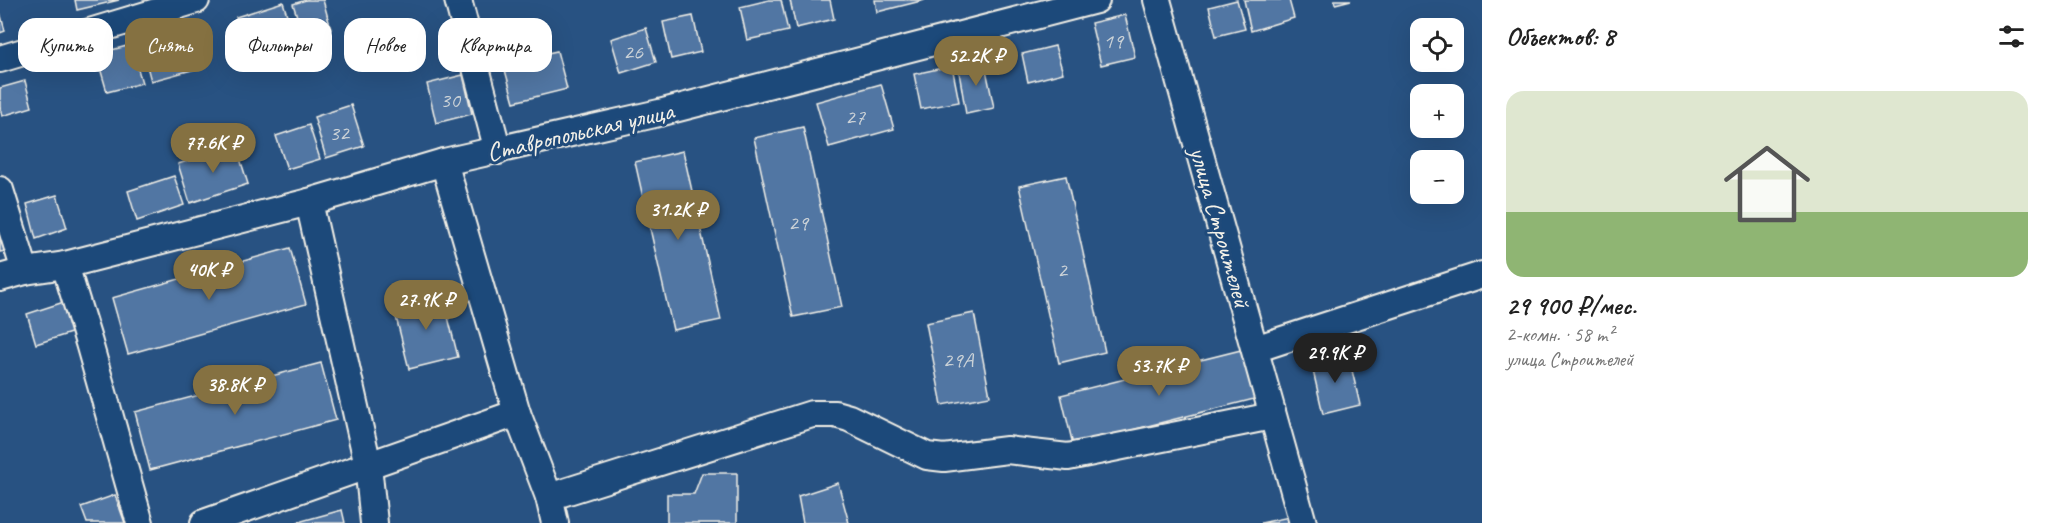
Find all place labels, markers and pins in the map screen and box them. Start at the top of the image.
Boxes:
pin: 52.2K ₽ [921,36,1031,87]
pin: 77.6K ₽ [158,123,268,174]
pin: 31.2K ₽ [623,190,733,241]
pin: 40K ₽ [167,250,251,301]
pin: 27.9K ₽ [371,280,481,331]
pin: 29.9K ₽ [1280,333,1390,384]
pin: 53.7K ₽ [1104,346,1214,397]
pin: 38.8K ₽ [180,365,290,416]

